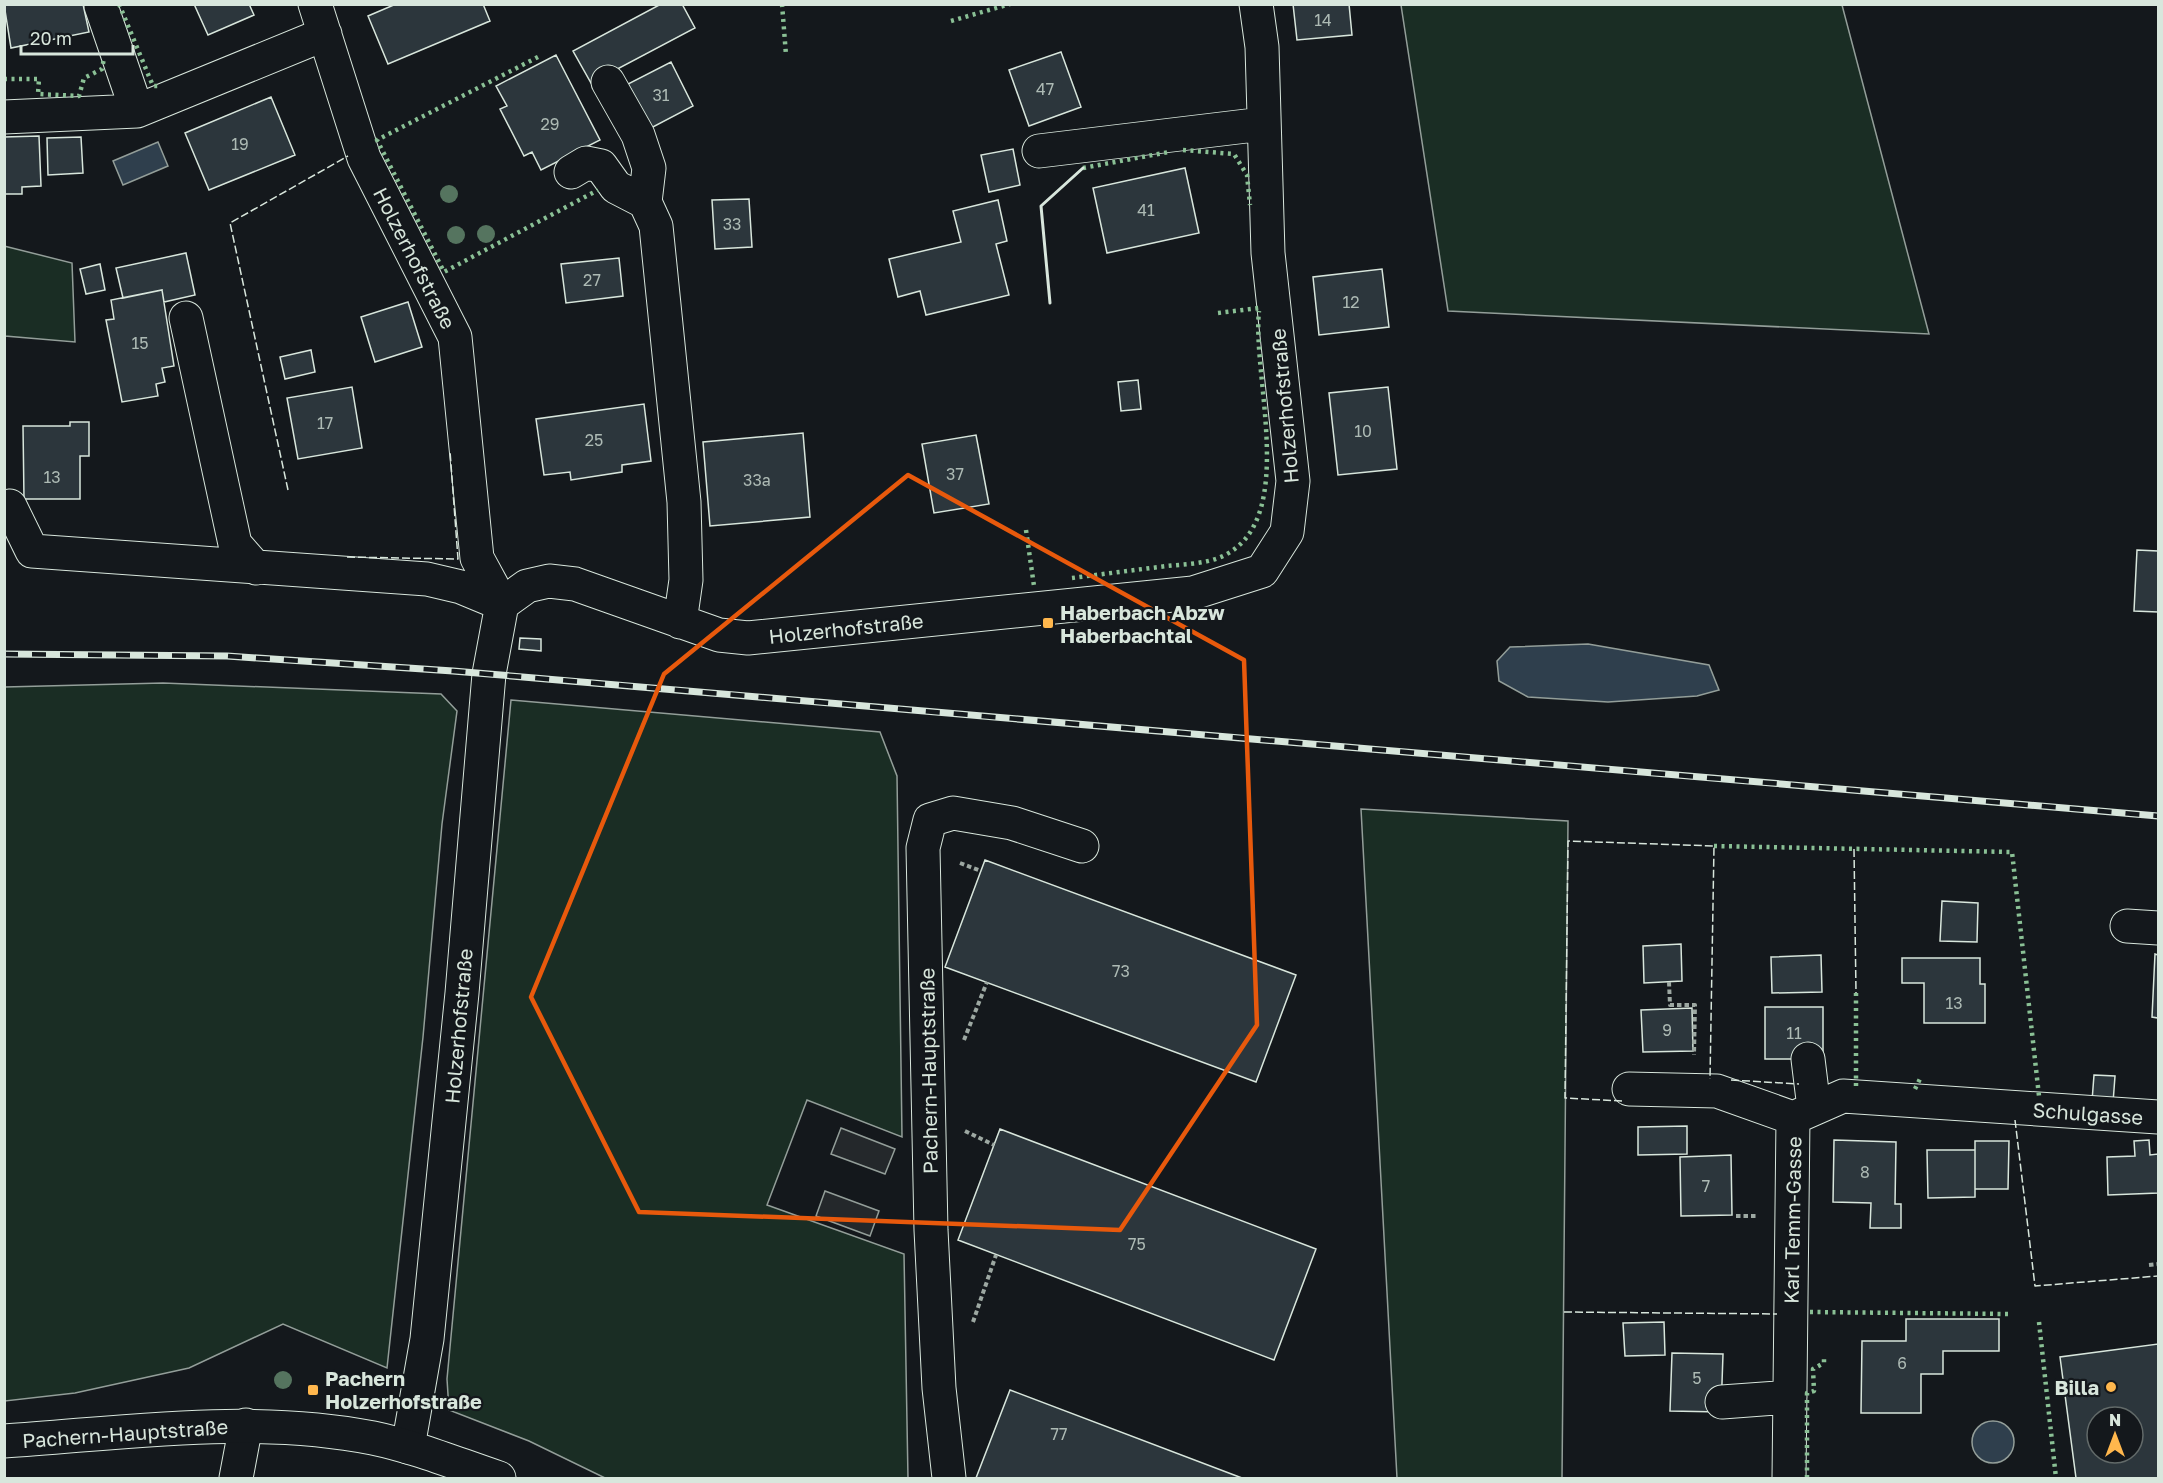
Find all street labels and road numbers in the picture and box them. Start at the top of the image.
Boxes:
street label: Holzerhofstraße [369,183,461,333]
street label: Holzerhofstraße [1265,327,1303,485]
street label: Holzerhofstraße [767,608,925,648]
street label: Holzerhofstraße [439,947,477,1105]
street label: Pachern-Hauptstraße [914,968,942,1174]
street label: Schulgasse [2032,1097,2144,1129]
street label: Karl Temm-Gasse [1779,1136,1805,1304]
street label: Pachern-Hauptstraße [21,1414,229,1452]

